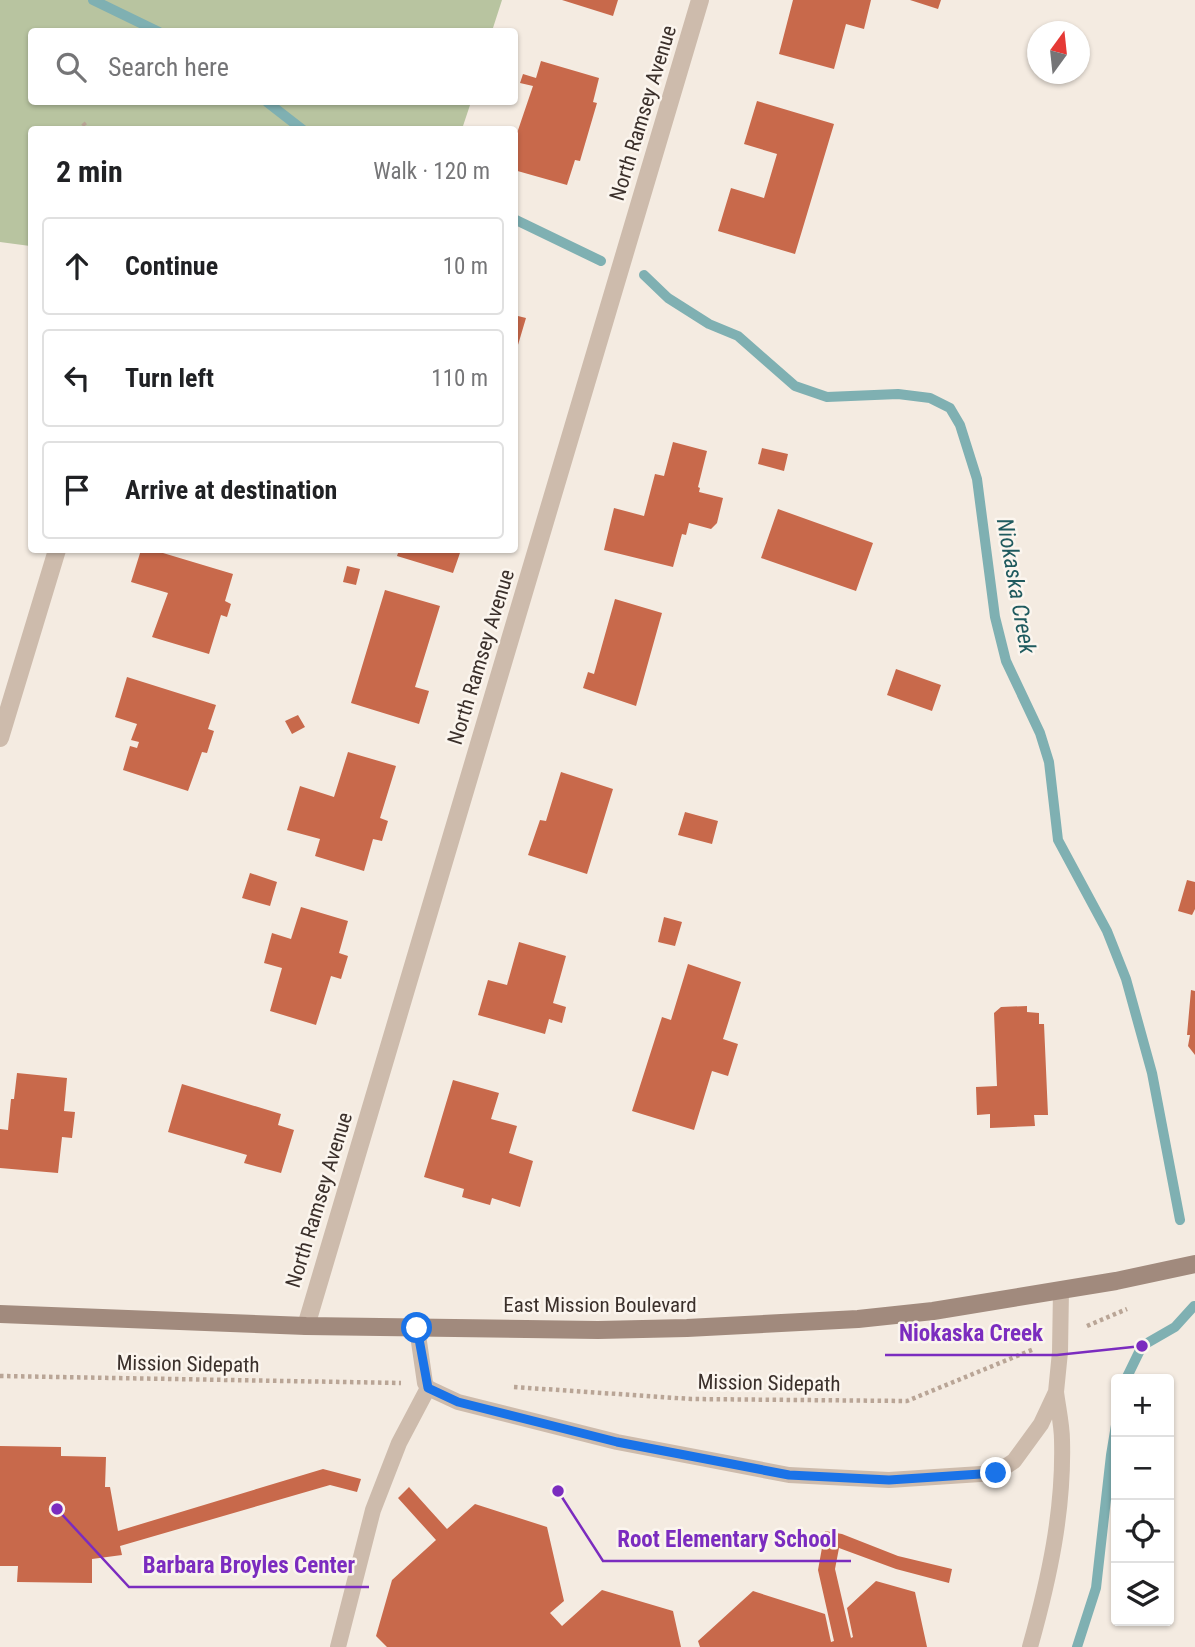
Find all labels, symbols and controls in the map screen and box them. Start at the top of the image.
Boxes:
north arrow [1027,21,1090,84]
street label: North Ramsey Avenue [605,22,681,204]
search box [28,28,518,105]
icon: search [52,48,90,86]
text: Search here [108,52,229,82]
text: 2 min [56,154,123,189]
text: Walk · 120 m [373,158,490,185]
icon: ahead [58,247,96,285]
text: Continue [125,251,218,281]
text: 10 m [443,253,488,280]
icon: left [58,359,96,397]
text: Turn left [125,363,214,393]
text: 110 m [431,365,488,392]
icon: arrive [58,471,96,509]
text: Arrive at destination [125,475,337,505]
water label: Niokaska Creek [991,516,1041,657]
street label: North Ramsey Avenue [443,566,519,748]
street label: North Ramsey Avenue [281,1109,357,1291]
street label: East Mission Boulevard [503,1293,697,1317]
callout: Niokaska Creek [885,1311,1057,1355]
route start [401,1312,432,1343]
text: Niokaska Creek [899,1320,1044,1347]
street label: Mission Sidepath [116,1351,260,1377]
street label: Mission Sidepath [697,1370,841,1396]
map controls [1111,1374,1174,1626]
button: + [1111,1374,1174,1437]
button: − [1111,1437,1174,1500]
route end [980,1457,1011,1488]
button: locate [1111,1500,1174,1563]
callout: Root Elementary School [603,1517,851,1561]
text: Root Elementary School [617,1526,837,1553]
callout: Barbara Broyles Center [129,1543,369,1587]
text: Barbara Broyles Center [143,1552,356,1579]
button: layers [1111,1563,1174,1626]

